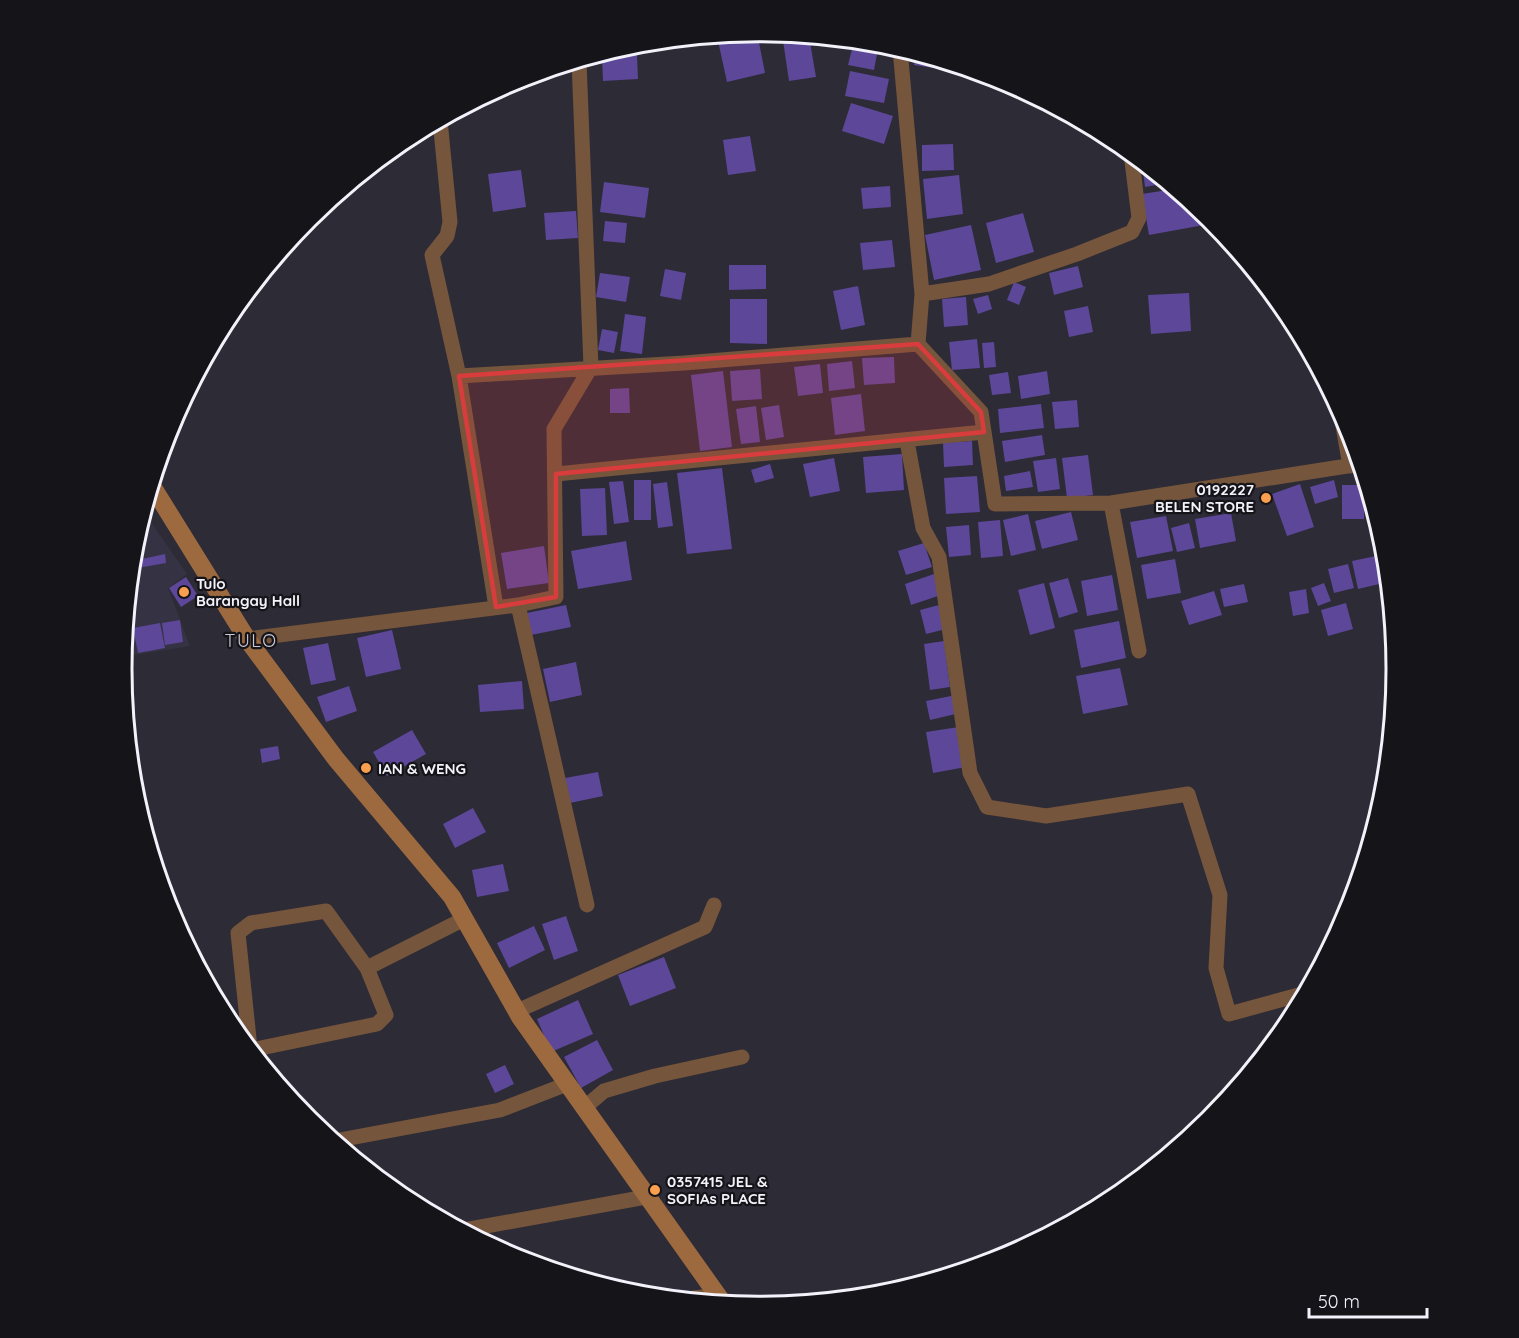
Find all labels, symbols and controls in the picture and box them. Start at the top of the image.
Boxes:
place label: 0192227 BELEN STORE [1155,480,1254,516]
marker: 0192227 BELEN STORE [1259,491,1273,505]
place label: Tulo Barangay Hall [196,574,300,610]
marker: Tulo Barangay Hall [177,585,191,599]
district label: TULO [225,629,277,652]
place label: IAN & WENG [378,759,466,778]
marker: IAN & WENG [359,761,373,775]
place label: 0357415 JEL & SOFIAs PLACE [667,1172,768,1208]
marker: 0357415 JEL & SOFIAs PLACE [648,1183,662,1197]
scale bar [1309,1281,1428,1319]
text: 50 m [1318,1290,1360,1313]

